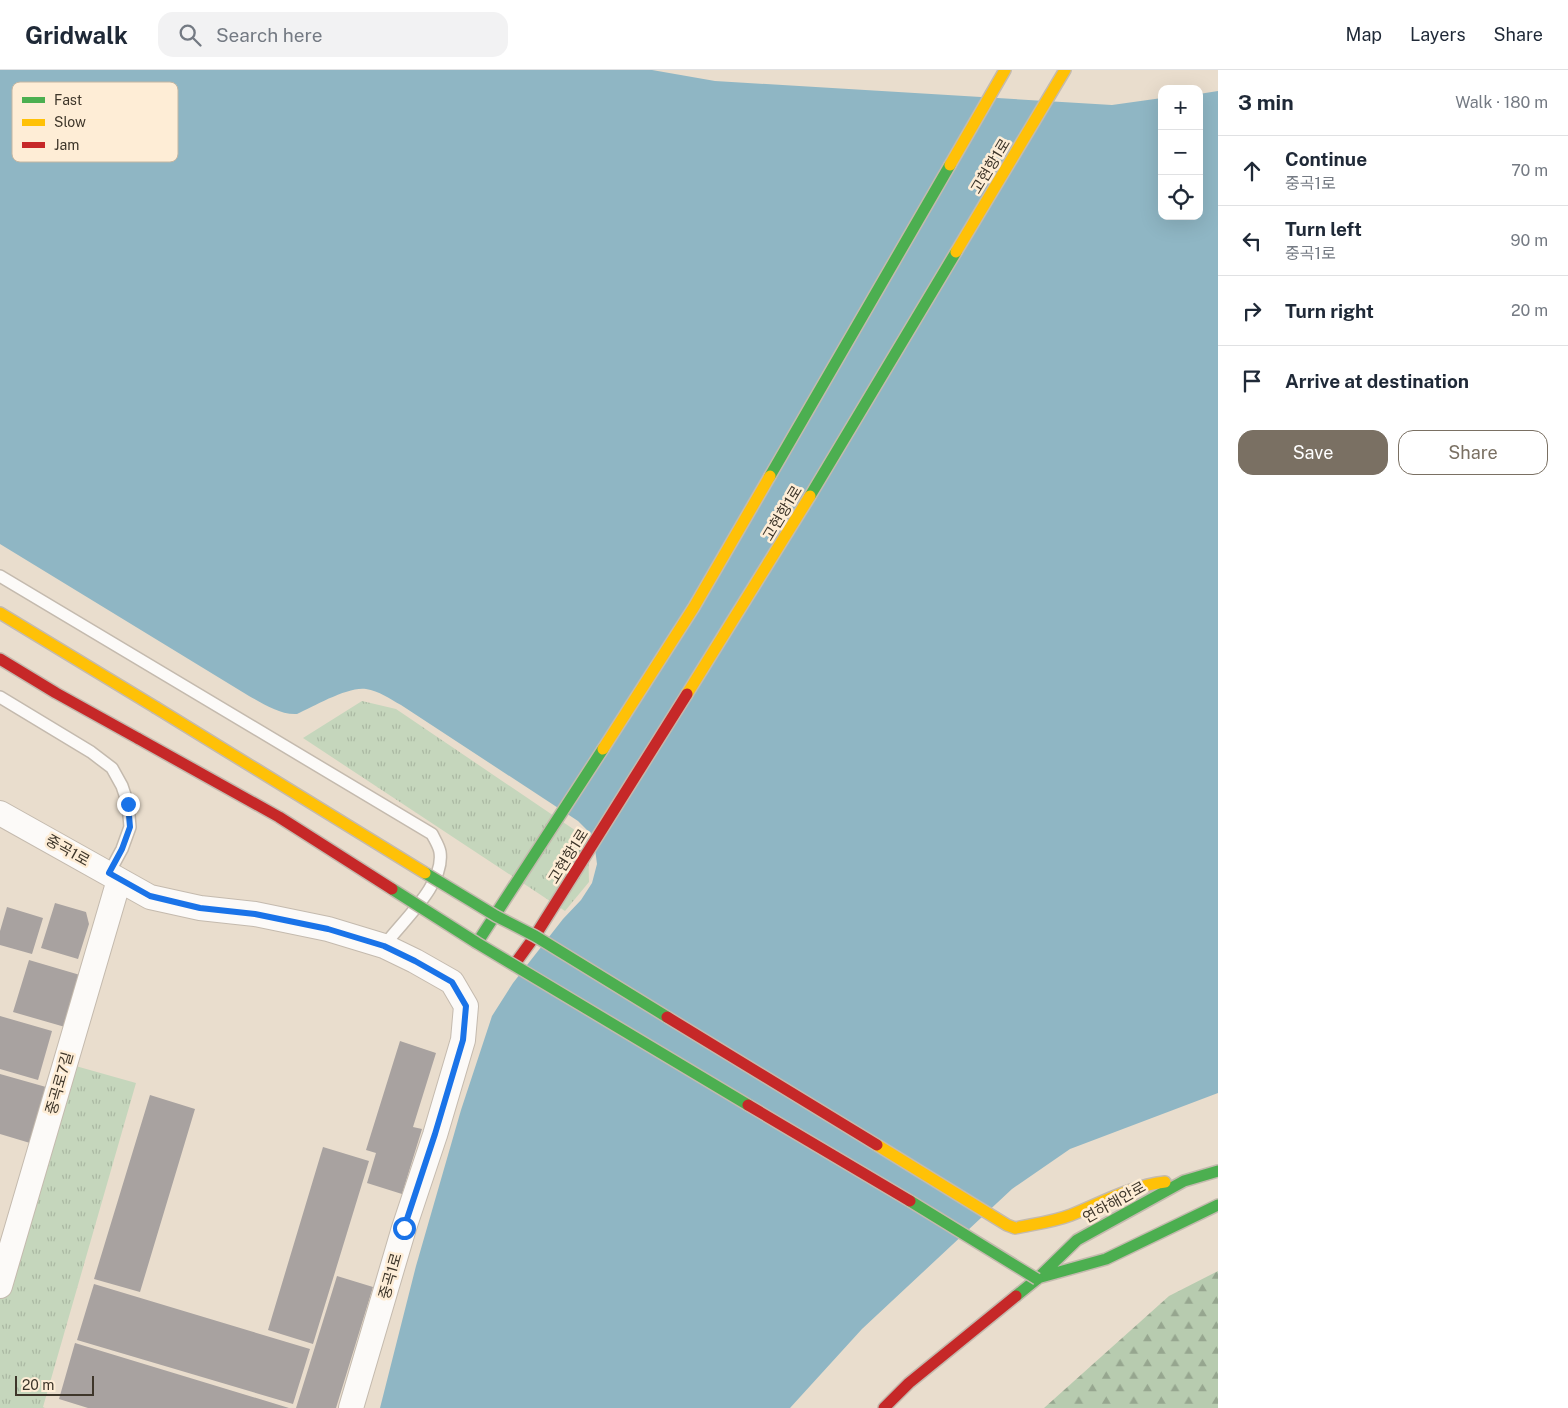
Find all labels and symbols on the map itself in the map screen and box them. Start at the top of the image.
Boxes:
legend [12,82,178,162]
text: Fast [54,92,82,108]
text: Slow [54,114,86,130]
street label: 고현항1로 [967,135,1013,197]
text: Jam [54,137,79,153]
street label: 고현항1로 [759,482,805,544]
route end [117,793,140,816]
street label: 고현항1로 [545,825,591,887]
street label: 중곡1로 [43,831,93,869]
street label: 중곡로7길 [42,1050,76,1116]
street label: 연하해안로 [1080,1178,1148,1226]
route start [393,1217,416,1240]
street label: 중곡1로 [375,1251,405,1301]
scale bar [15,1373,94,1396]

